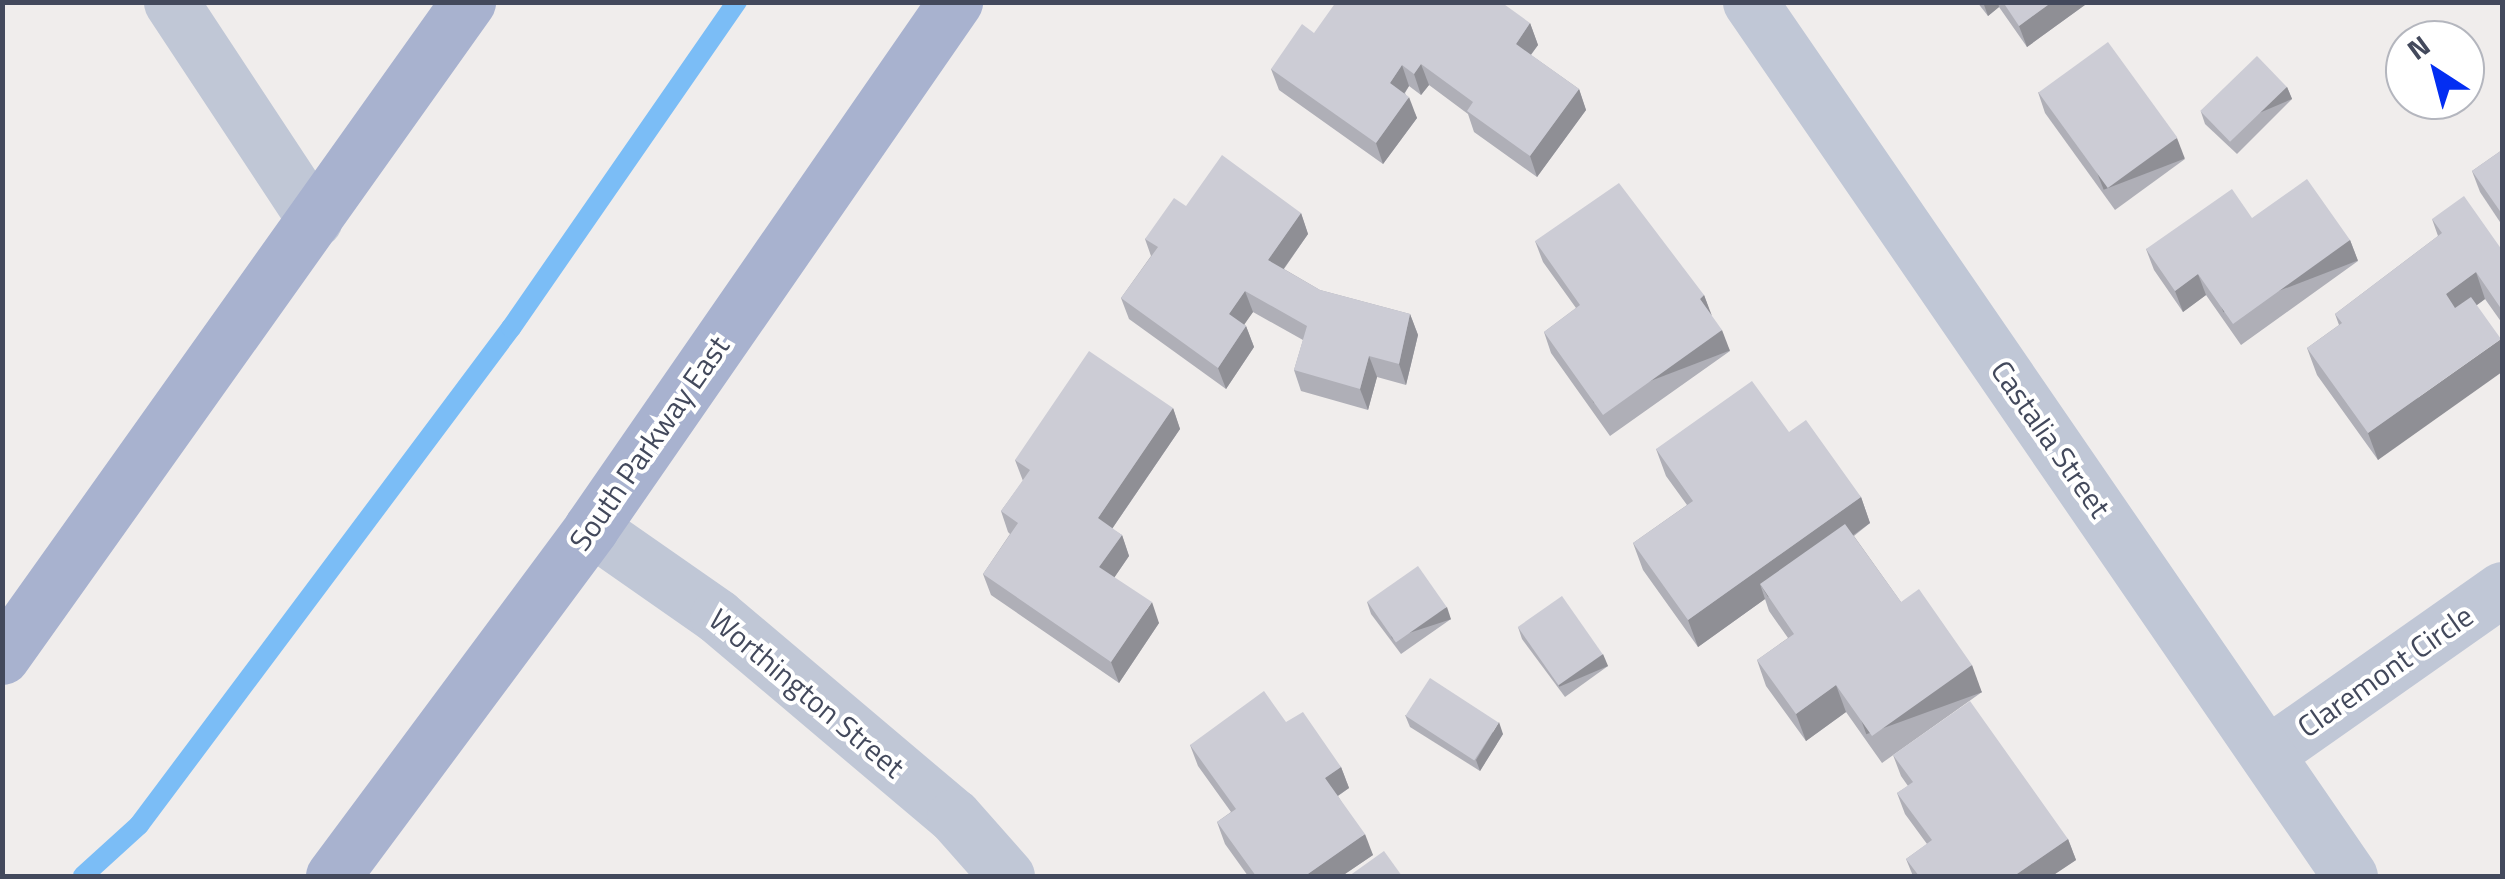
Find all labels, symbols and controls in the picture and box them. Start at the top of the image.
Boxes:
north arrow [2385,20,2485,120]
text: N [2398,24,2439,70]
street label: South Parkway East [562,329,736,557]
street label: Castalia Street [1984,354,2118,524]
street label: Claremont Circle [2290,597,2480,745]
street label: Worthington Street [702,601,912,785]

